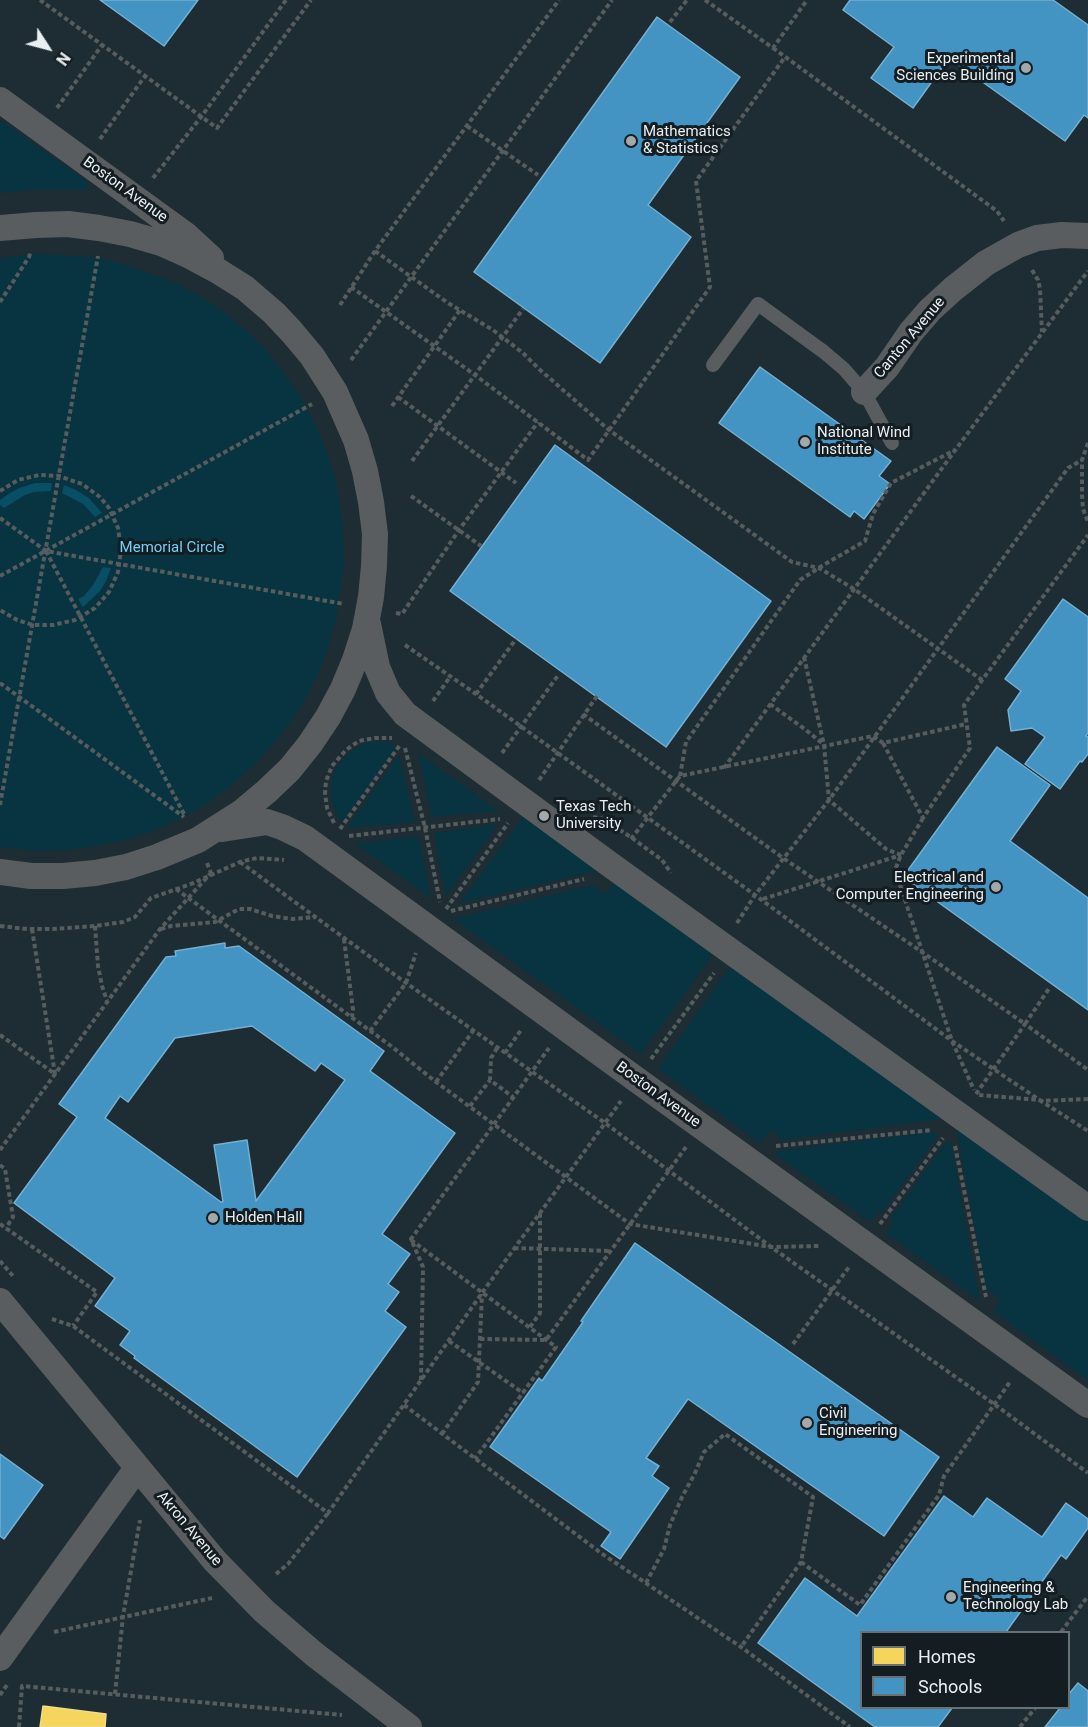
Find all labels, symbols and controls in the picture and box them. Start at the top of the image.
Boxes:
north arrow [18,18,78,78]
text: N [52,49,74,69]
place label: Experimental Sciences Building [896,50,1014,85]
marker: Experimental Sciences Building [1019,61,1033,75]
place label: Mathematics & Statistics [643,123,731,158]
marker: Mathematics & Statistics [624,134,638,148]
street label: Boston Avenue [79,153,171,227]
street label: Canton Avenue [871,294,949,382]
place label: National Wind Institute [817,424,910,459]
marker: National Wind Institute [798,435,812,449]
park label: Memorial Circle [120,539,224,557]
place label: Texas Tech University [556,798,632,833]
marker: Texas Tech University [537,809,551,823]
place label: Electrical and Computer Engineering [836,869,984,904]
marker: Electrical and Computer Engineering [989,880,1003,894]
street label: Boston Avenue [612,1058,704,1132]
place label: Holden Hall [225,1209,302,1227]
marker: Holden Hall [206,1211,220,1225]
place label: Civil Engineering [819,1405,898,1440]
marker: Civil Engineering [800,1416,814,1430]
street label: Akron Avenue [153,1488,225,1570]
place label: Engineering & Technology Lab [963,1579,1068,1614]
marker: Engineering & Technology Lab [944,1590,958,1604]
legend [860,1631,1070,1709]
text: Homes [918,1646,976,1667]
text: Schools [918,1676,982,1697]

